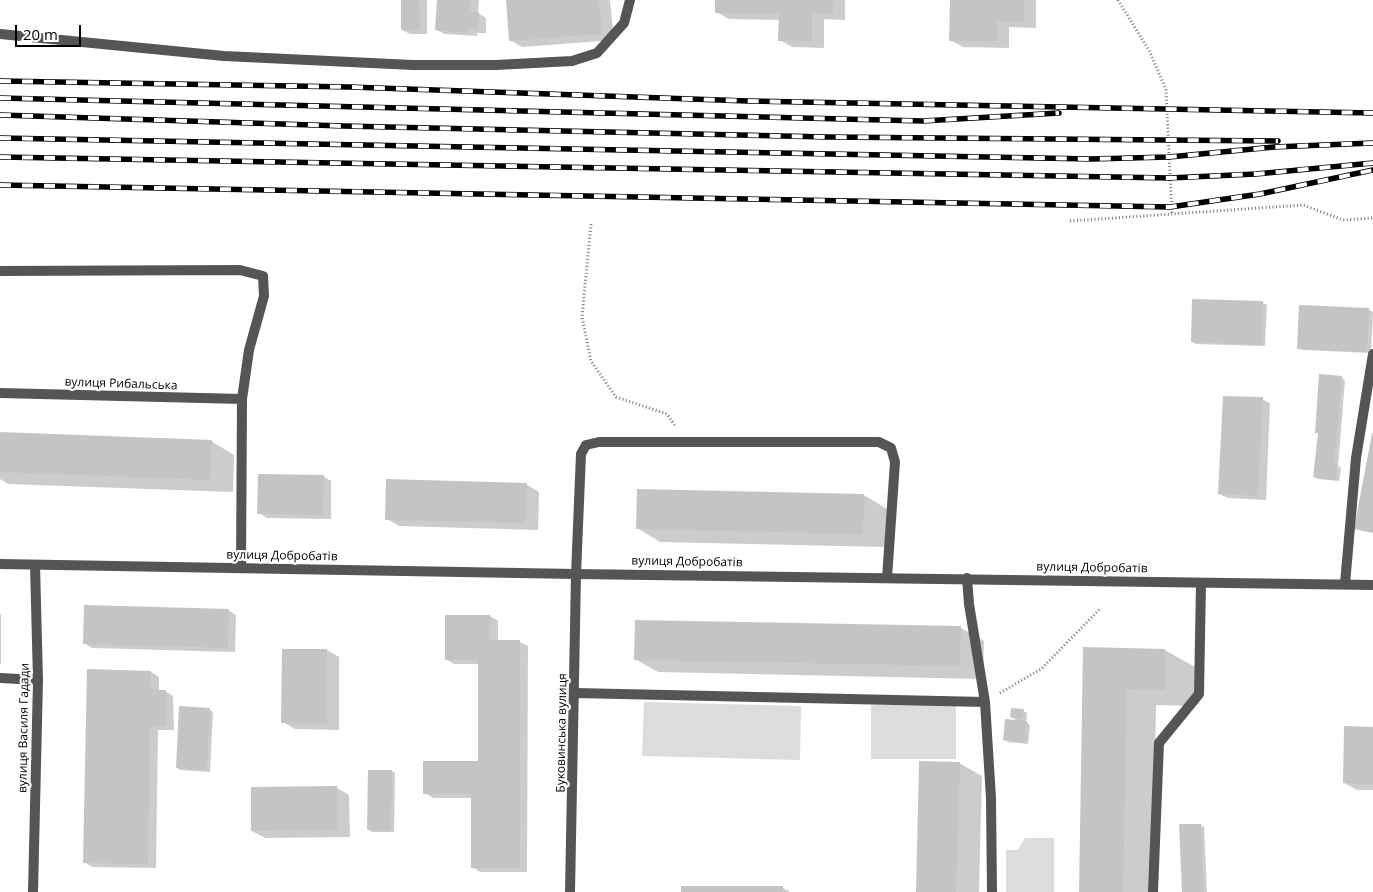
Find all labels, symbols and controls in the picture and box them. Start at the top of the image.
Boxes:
scale bar [18,15,84,47]
text: 20 m [23,24,58,44]
street label: вулиця Рибальська [64,375,178,393]
street label: вулиця Добробатів [226,548,338,564]
street label: вулиця Добробатів [631,554,743,570]
street label: вулиця Добробатів [1036,560,1148,576]
street label: вулиця Василя Гадади [16,663,32,793]
street label: Буковинська вулиця [554,673,570,793]

